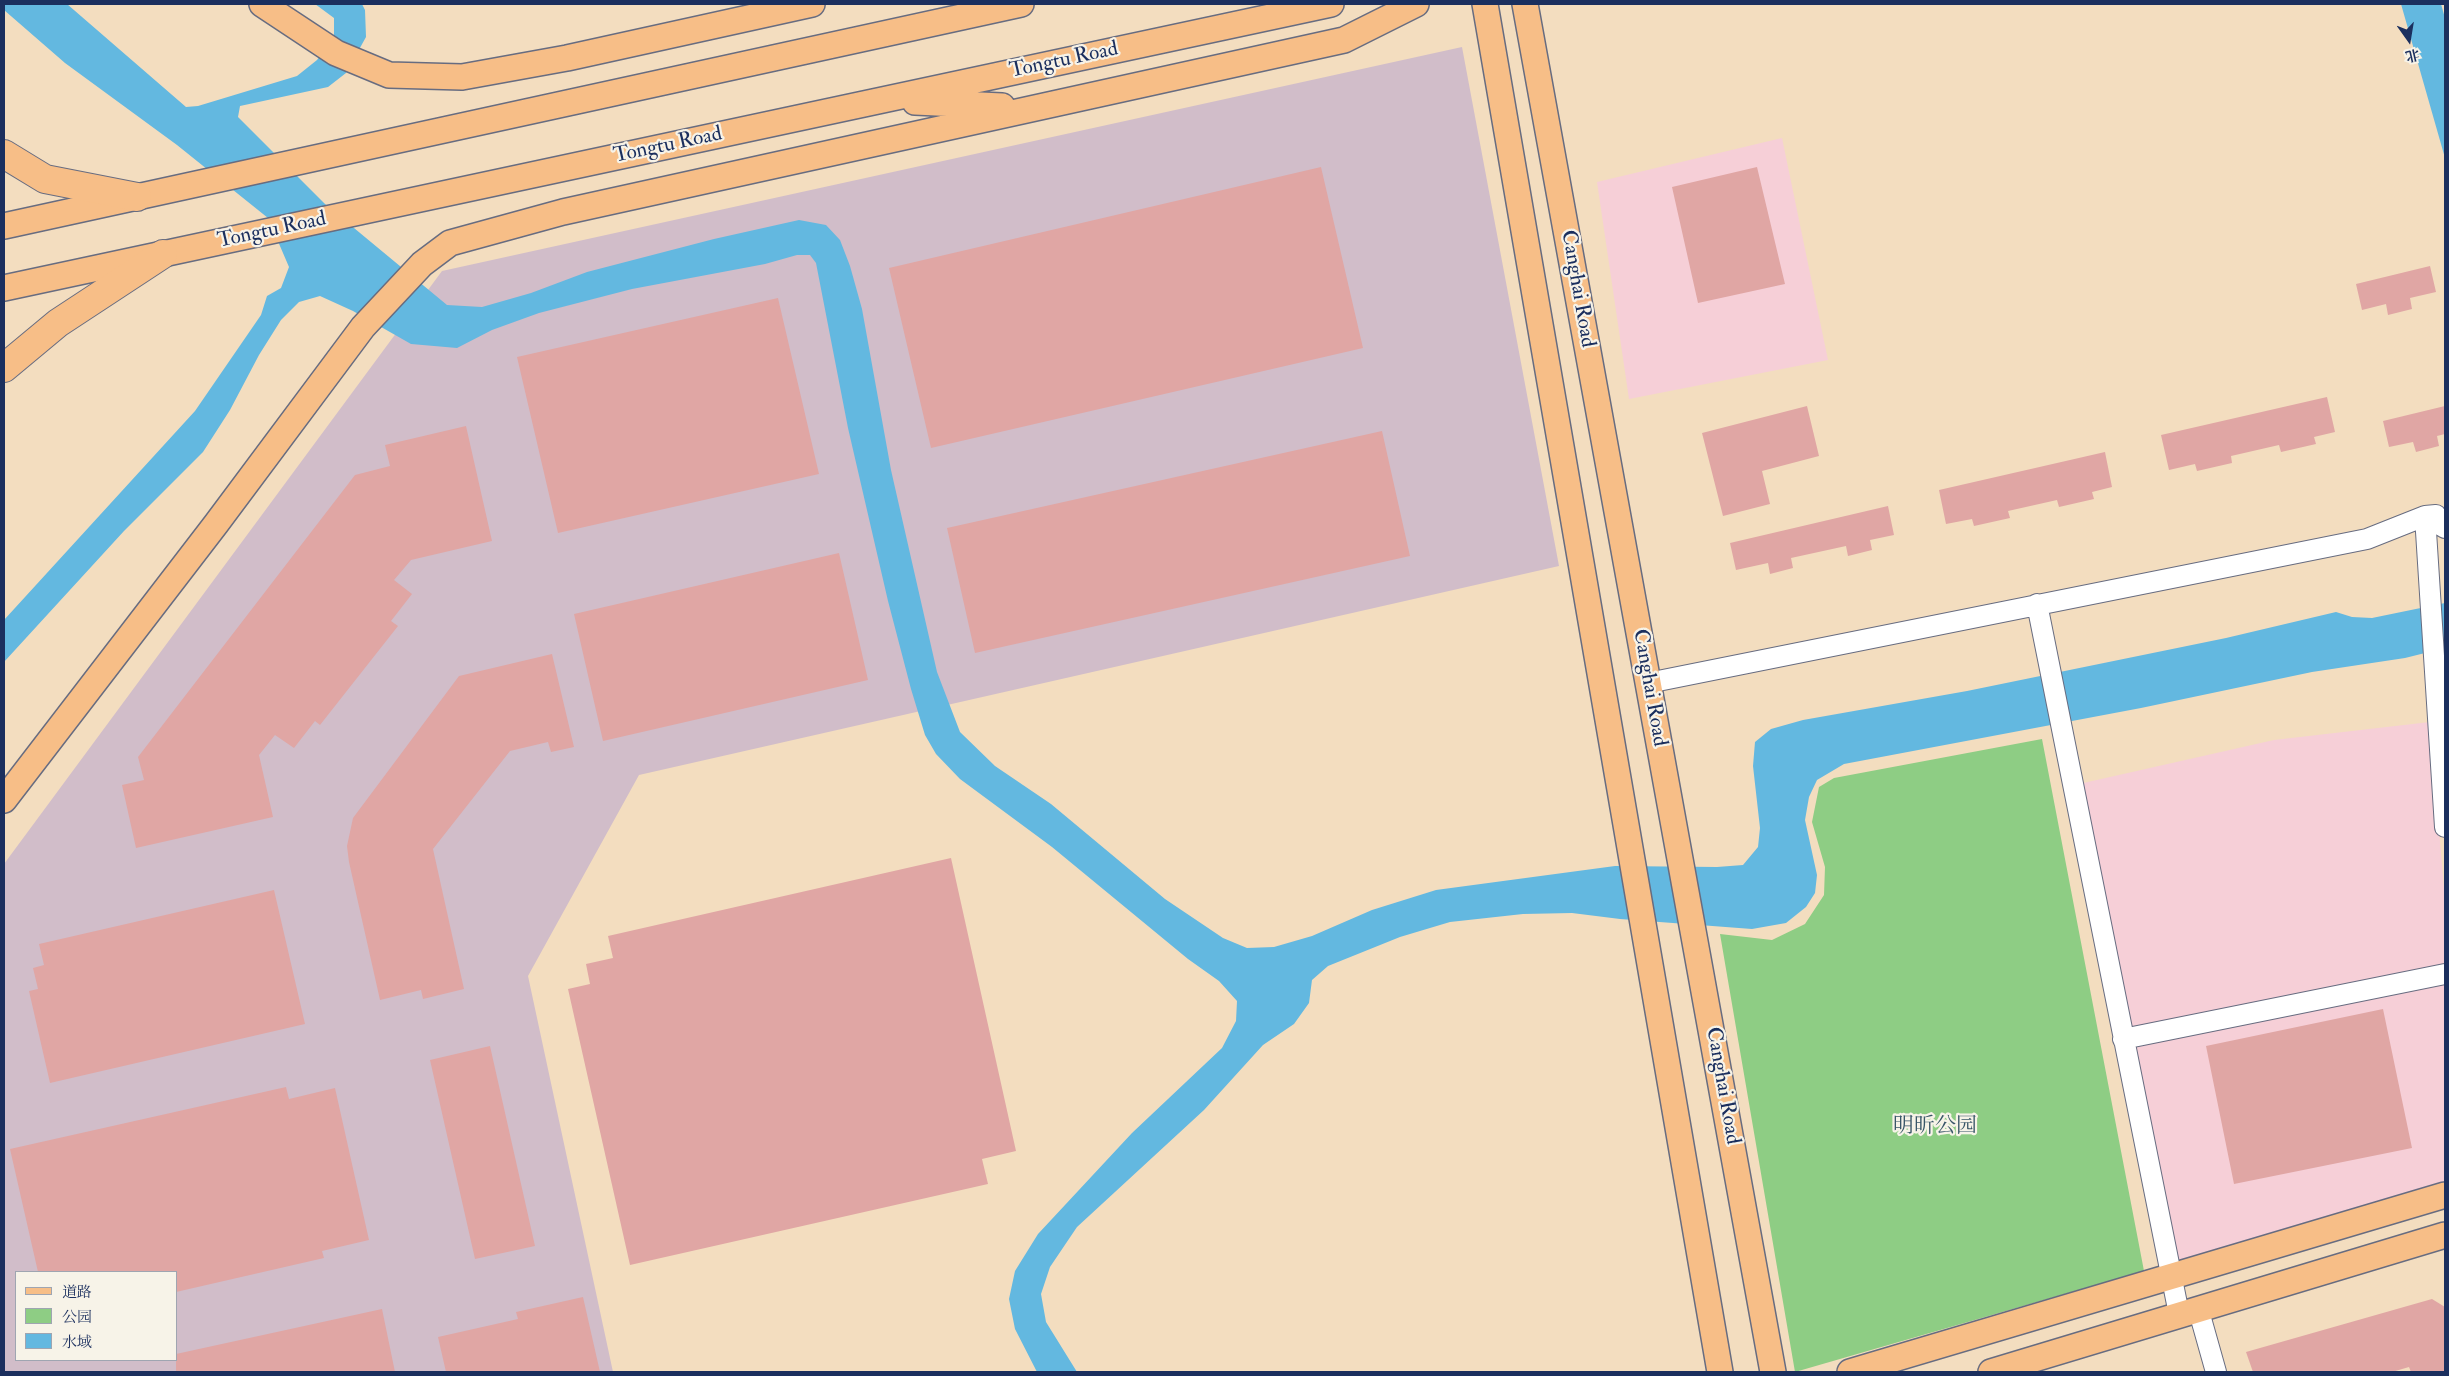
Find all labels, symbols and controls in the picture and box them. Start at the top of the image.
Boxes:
north arrow [2384,15,2434,65]
street label: Tongtu Road [1008,37,1120,85]
text: 北 [2404,45,2421,65]
street label: Tongtu Road [612,122,724,170]
street label: Tongtu Road [216,207,328,255]
street label: Canghai Road [1554,228,1600,350]
street label: Canghai Road [1626,627,1672,749]
street label: Canghai Road [1699,1025,1745,1147]
park label: 明昕公园 [1893,1114,1977,1140]
legend [15,1271,178,1361]
text: 道路 [62,1283,92,1302]
text: 公园 [62,1308,92,1327]
text: 水域 [62,1333,92,1352]

